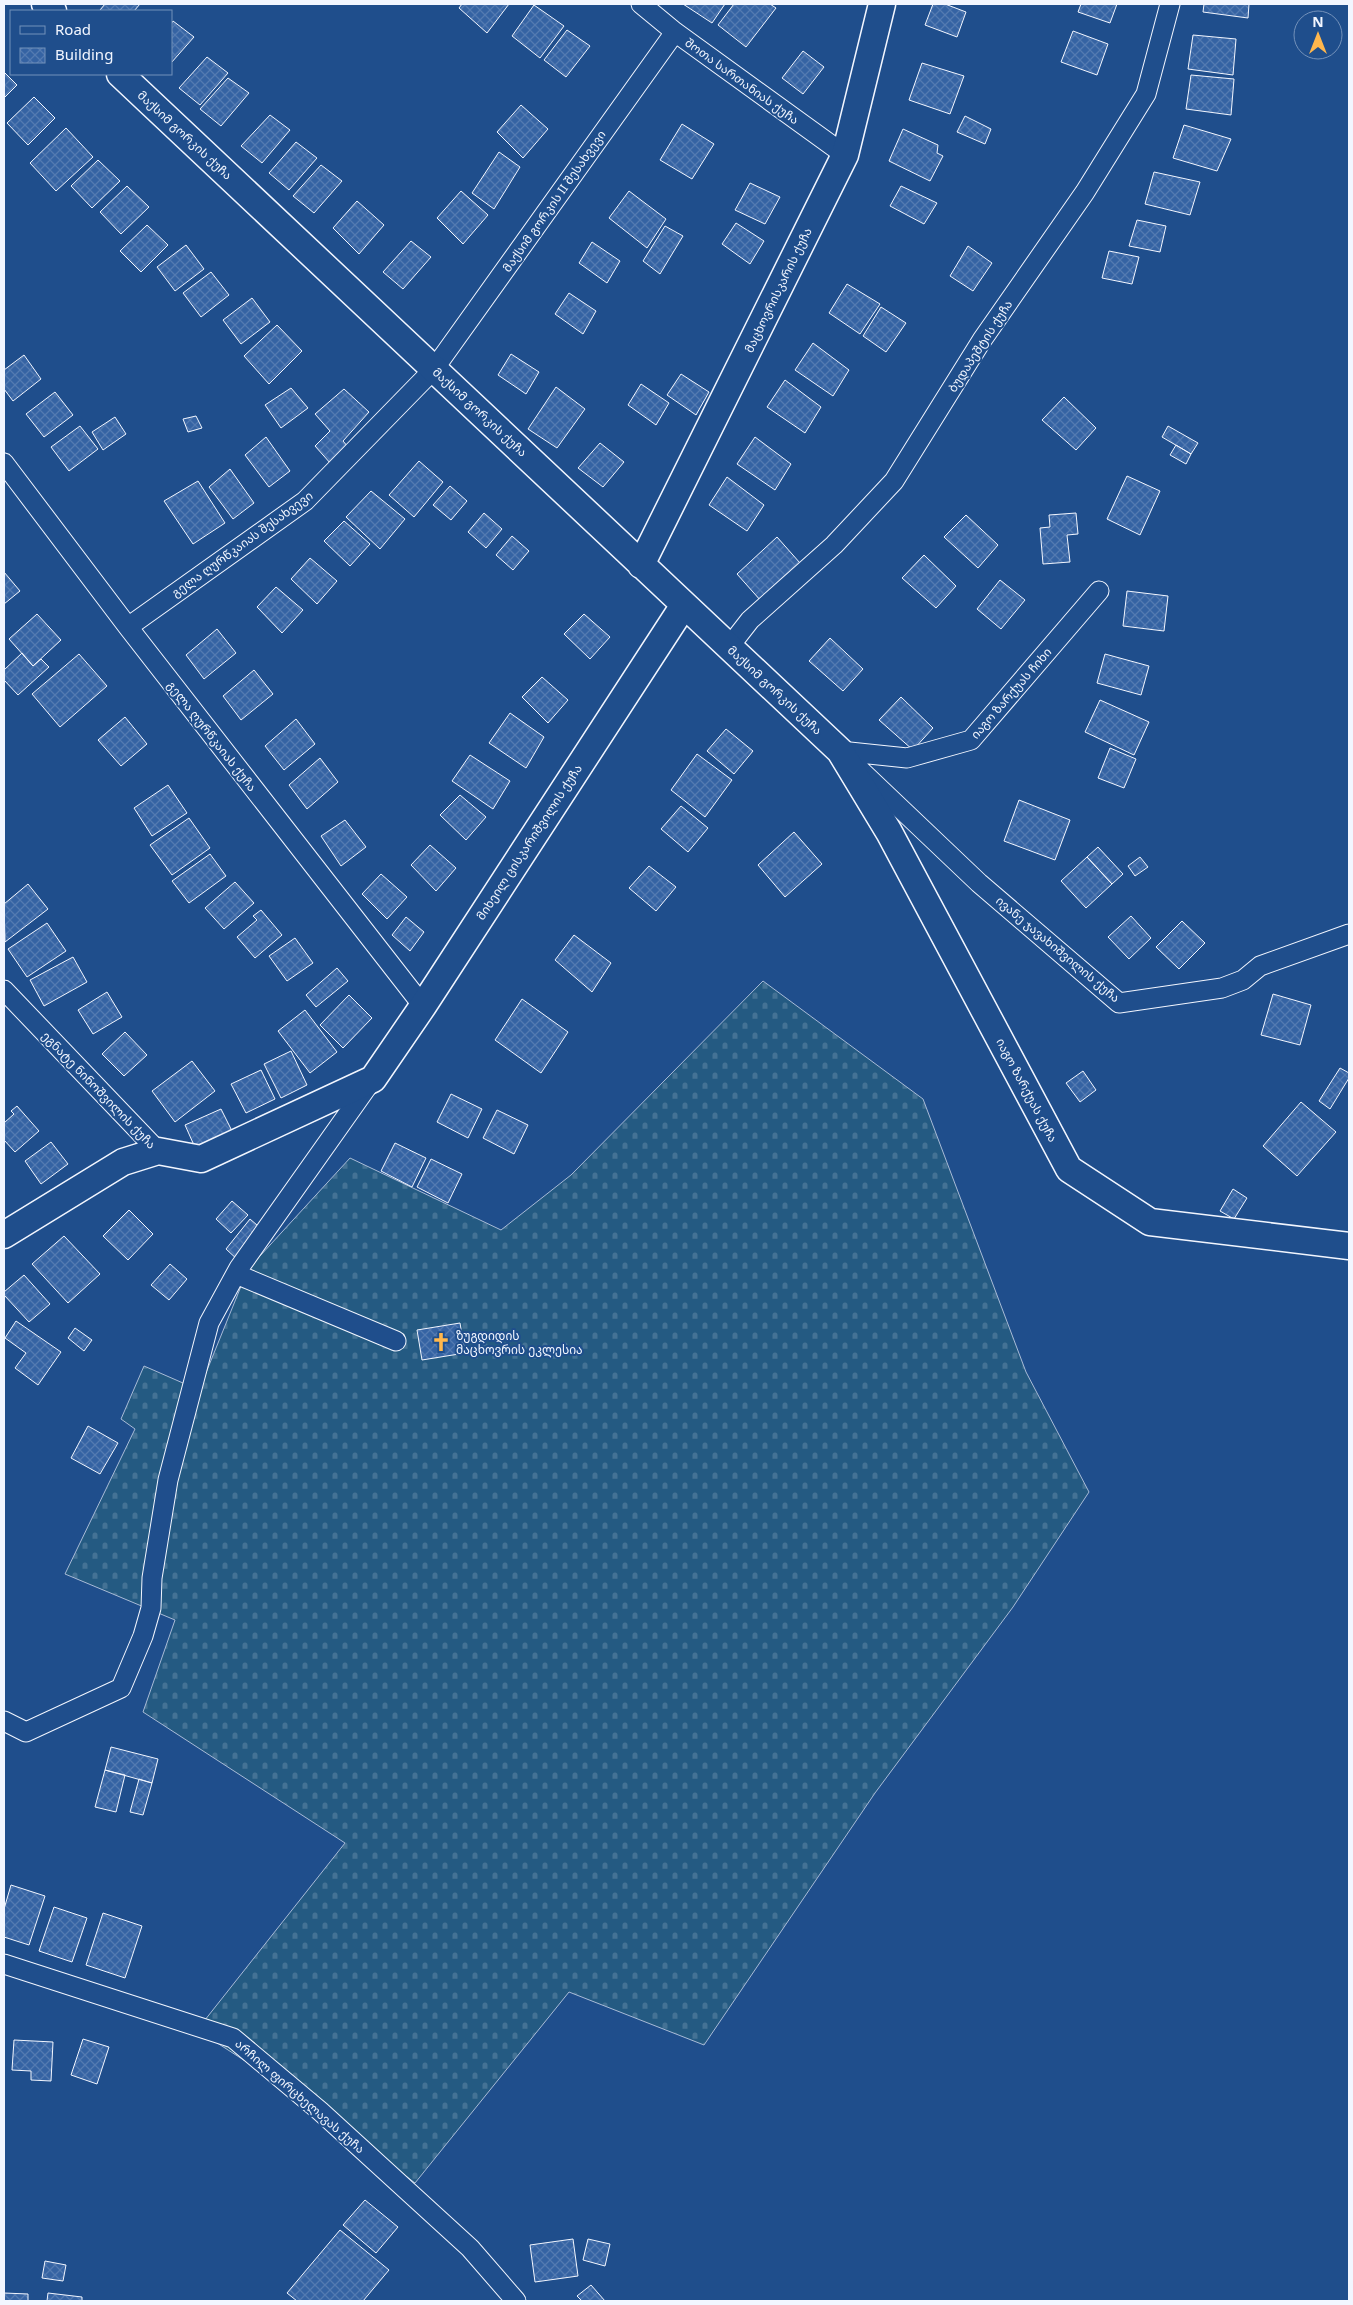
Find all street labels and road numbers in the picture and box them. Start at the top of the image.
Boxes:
street label: შოთა სართანიას ქუჩა [682,34,802,128]
street label: მაქსიმ გორკის ქუჩა [134,87,236,183]
street label: მაქსიმ გორკის II შესახვევი [498,127,610,275]
street label: მაცხოვრისკარის ქუჩა [740,225,816,355]
street label: ბუდაპეშტის ქუჩა [944,297,1016,395]
street label: მაქსიმ გორკის ქუჩა [429,364,531,460]
street label: გელა ღურწკაიას შესახვევი [168,487,316,601]
street label: მაქსიმ გორკის ქუჩა [724,642,826,738]
street label: იაგო ზარქუას ჩიხი [967,644,1055,742]
street label: გელა ღურწკაიას ქუჩა [163,677,261,795]
street label: მიხეილ ცისკარიშვილის ქუჩა [472,761,586,923]
street label: ივანე ჯავახიშვილის ქუჩა [992,892,1124,1006]
street label: ეგნატე ნინოშვილის ქუჩა [38,1027,160,1153]
street label: იაგო ზარქუას ქუჩა [992,1035,1062,1145]
street label: არჩილ ფირცხელავას ქუჩა [232,2035,368,2157]

